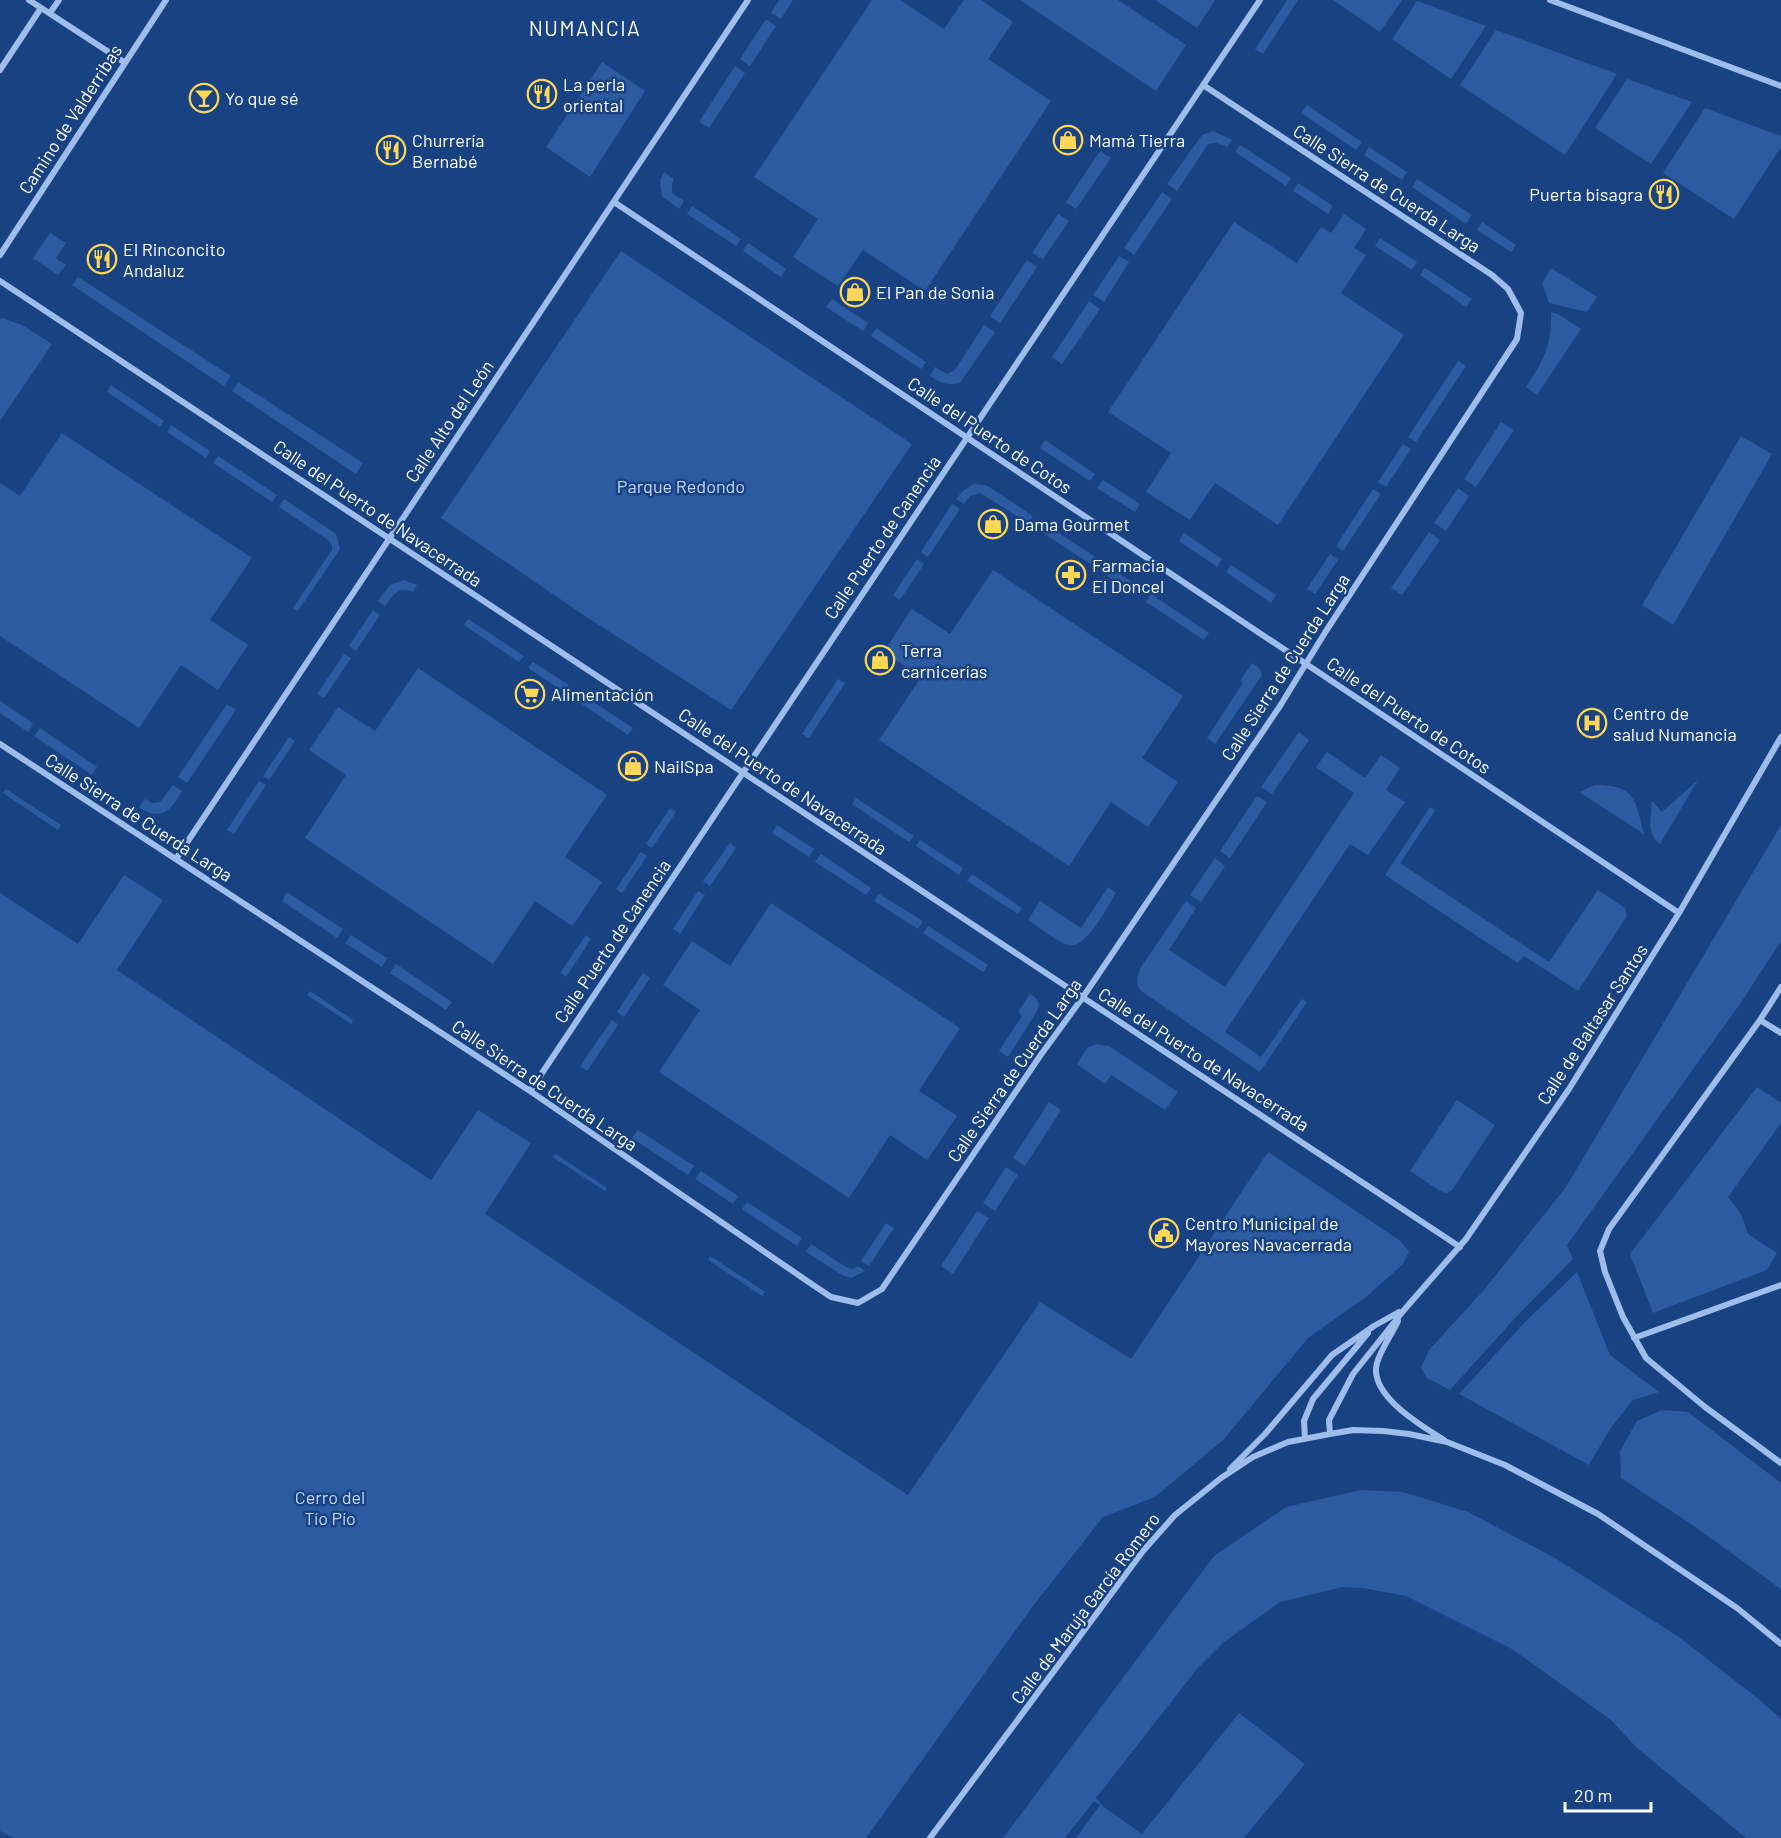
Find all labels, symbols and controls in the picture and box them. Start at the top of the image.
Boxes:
district label: NUMANCIA [529,15,641,40]
street label: Camino de Valderribas [14,40,126,198]
place label: La perla oriental [563,73,625,116]
restaurant icon: La perla oriental [526,78,558,110]
bar icon: Yo que sé [188,82,220,114]
place label: Yo que sé [225,87,299,109]
street label: Calle Sierra de Cuerda Larga [1289,119,1485,257]
shop icon: Mamá Tierra [1052,124,1084,156]
place label: Churrería Bernabé [412,129,484,172]
place label: Mamá Tierra [1089,129,1185,151]
restaurant icon: Churrería Bernabé [375,134,407,166]
restaurant icon: Puerta bisagra [1648,178,1680,210]
place label: Puerta bisagra [1529,183,1643,205]
place label: El Rinconcito Andaluz [123,238,226,281]
restaurant icon: El Rinconcito Andaluz [86,243,118,275]
shop icon: El Pan de Sonia [839,276,871,308]
place label: El Pan de Sonia [876,281,995,303]
street label: Calle Alto del León [400,356,498,486]
street label: Calle del Puerto de Cotos [904,372,1076,498]
street label: Calle del Puerto de Navacerrada [269,435,487,591]
street label: Calle Puerto de Canencia [819,451,945,623]
park label: Parque Redondo [617,475,745,497]
shop icon: Dama Gourmet [977,508,1009,540]
place label: Dama Gourmet [1014,513,1130,535]
place label: Farmacia El Doncel [1092,554,1165,597]
pharmacy icon: Farmacia El Doncel [1055,559,1087,591]
street label: Calle Sierra de Cuerda Larga [1216,569,1354,765]
place label: Terra carnicerías [901,639,988,682]
shop icon: Terra carnicerías [864,644,896,676]
street label: Calle del Puerto de Cotos [1323,652,1495,778]
supermarket icon: Alimentación [514,678,546,710]
place label: Alimentación [551,683,654,705]
place label: Centro de salud Numancia [1613,702,1737,745]
street label: Calle del Puerto de Navacerrada [674,703,892,859]
hospital icon: Centro de salud Numancia [1576,707,1608,739]
street label: Calle Sierra de Cuerda Larga [41,748,237,886]
shop icon: NailSpa [617,750,649,782]
place label: NailSpa [654,755,714,777]
street label: Calle Puerto de Canencia [549,855,675,1027]
street label: Calle de Baltasar Santos [1532,940,1652,1108]
street label: Calle Sierra de Cuerda Larga [942,974,1086,1166]
street label: Calle del Puerto de Navacerrada [1094,982,1314,1136]
street label: Calle Sierra de Cuerda Larga [448,1015,642,1155]
place label: Centro Municipal de Mayores Navacerrada [1185,1212,1352,1255]
public building icon: Centro Municipal de Mayores Navacerrada [1148,1217,1180,1249]
park label: Cerro del Tío Pío [295,1486,365,1529]
street label: Calle de Maruja García Romero [1006,1508,1164,1708]
scale bar [1565,1775,1650,1813]
text: 20 m [1574,1784,1612,1806]

